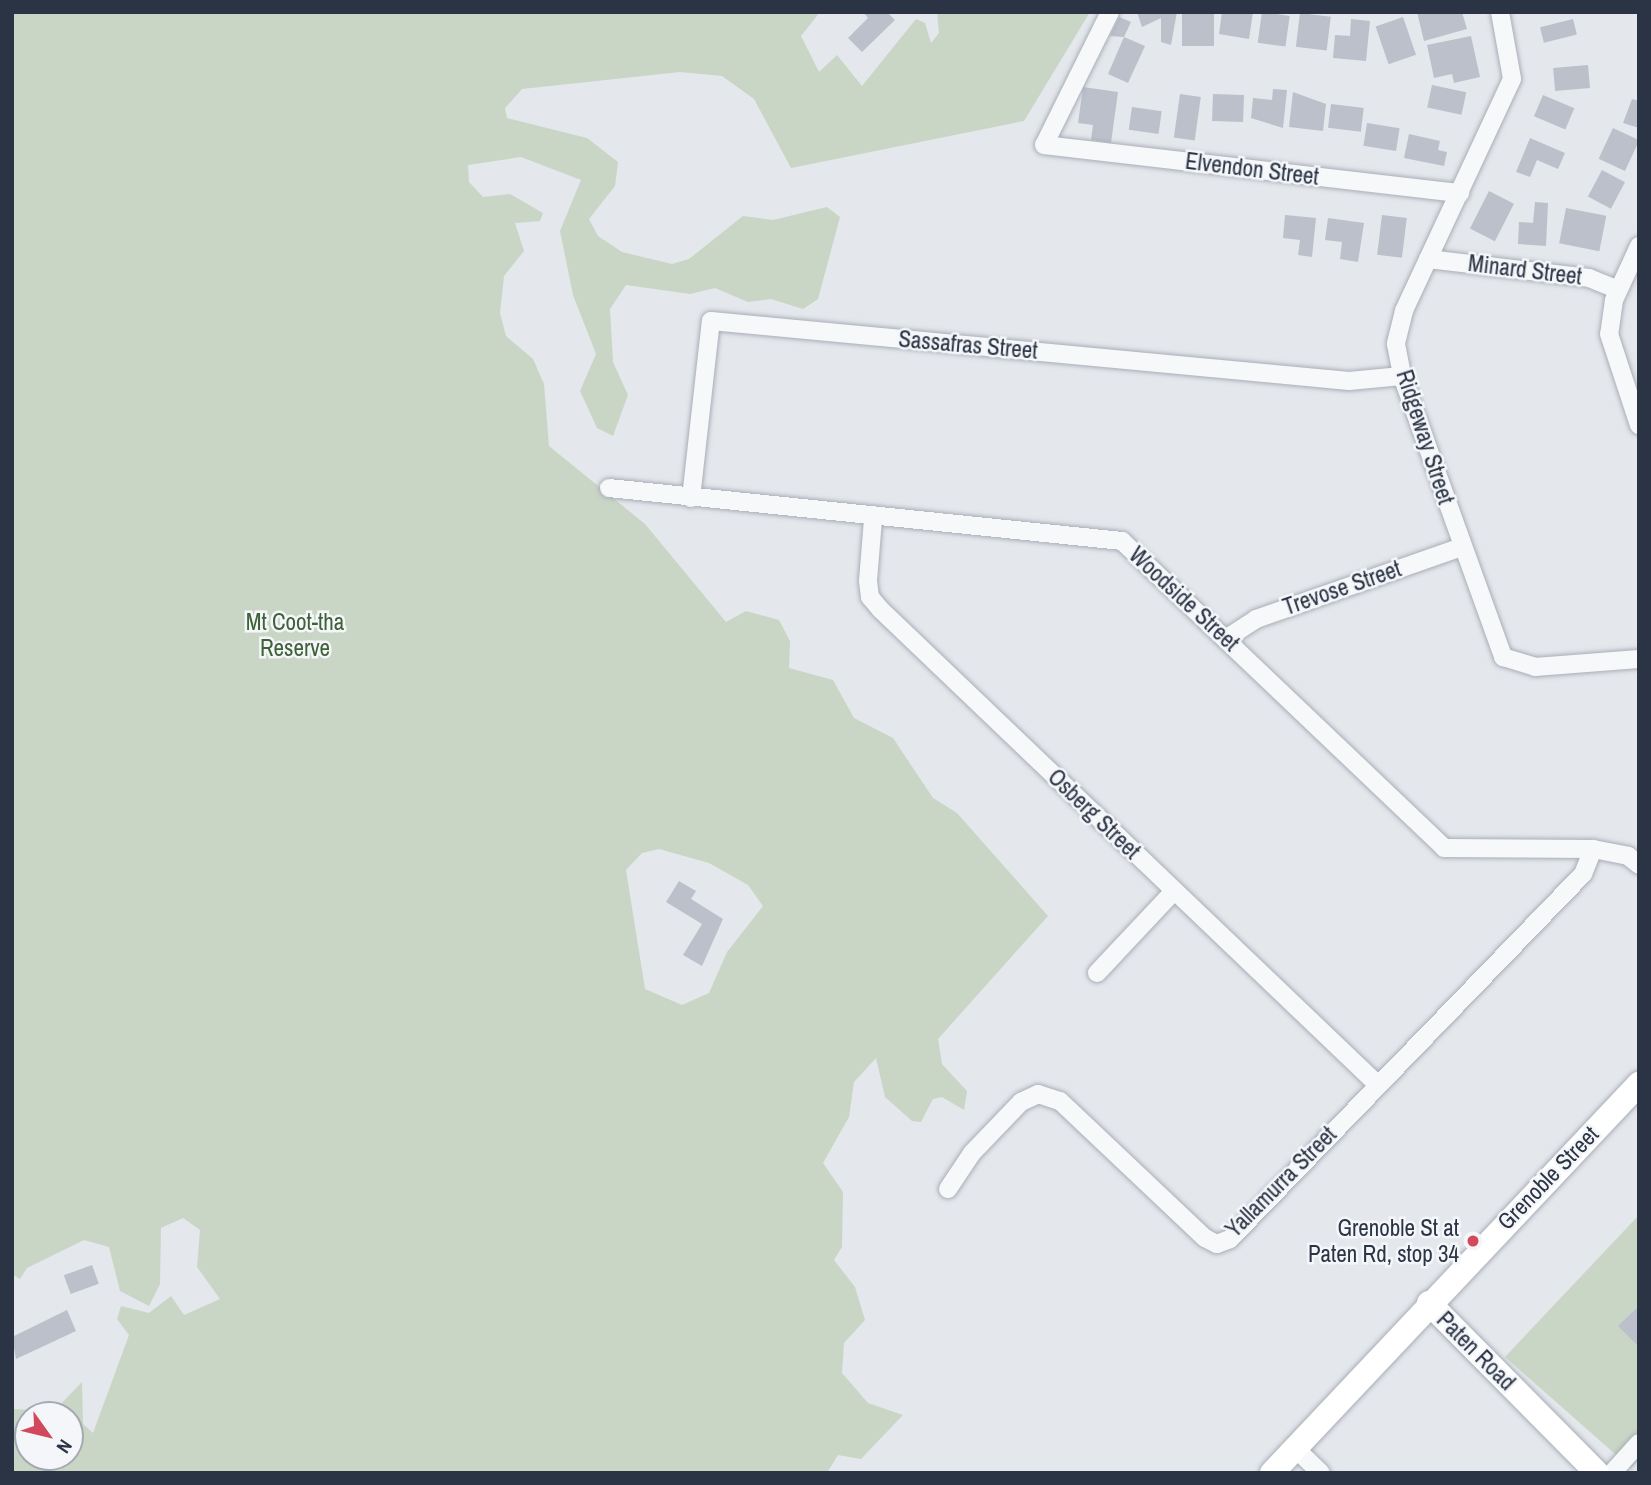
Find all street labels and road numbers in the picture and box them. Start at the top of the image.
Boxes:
street label: Elvendon Street [1184,147,1320,191]
street label: Minard Street [1467,249,1583,291]
street label: Sassafras Street [897,325,1039,365]
street label: Ridgeway Street [1390,366,1460,508]
street label: Woodside Street [1123,541,1245,657]
street label: Trevose Street [1279,555,1405,621]
street label: Osberg Street [1042,763,1146,865]
street label: Yallamurra Street [1220,1121,1342,1243]
street label: Grenoble Street [1492,1121,1604,1235]
street label: Paten Road [1431,1306,1521,1396]

